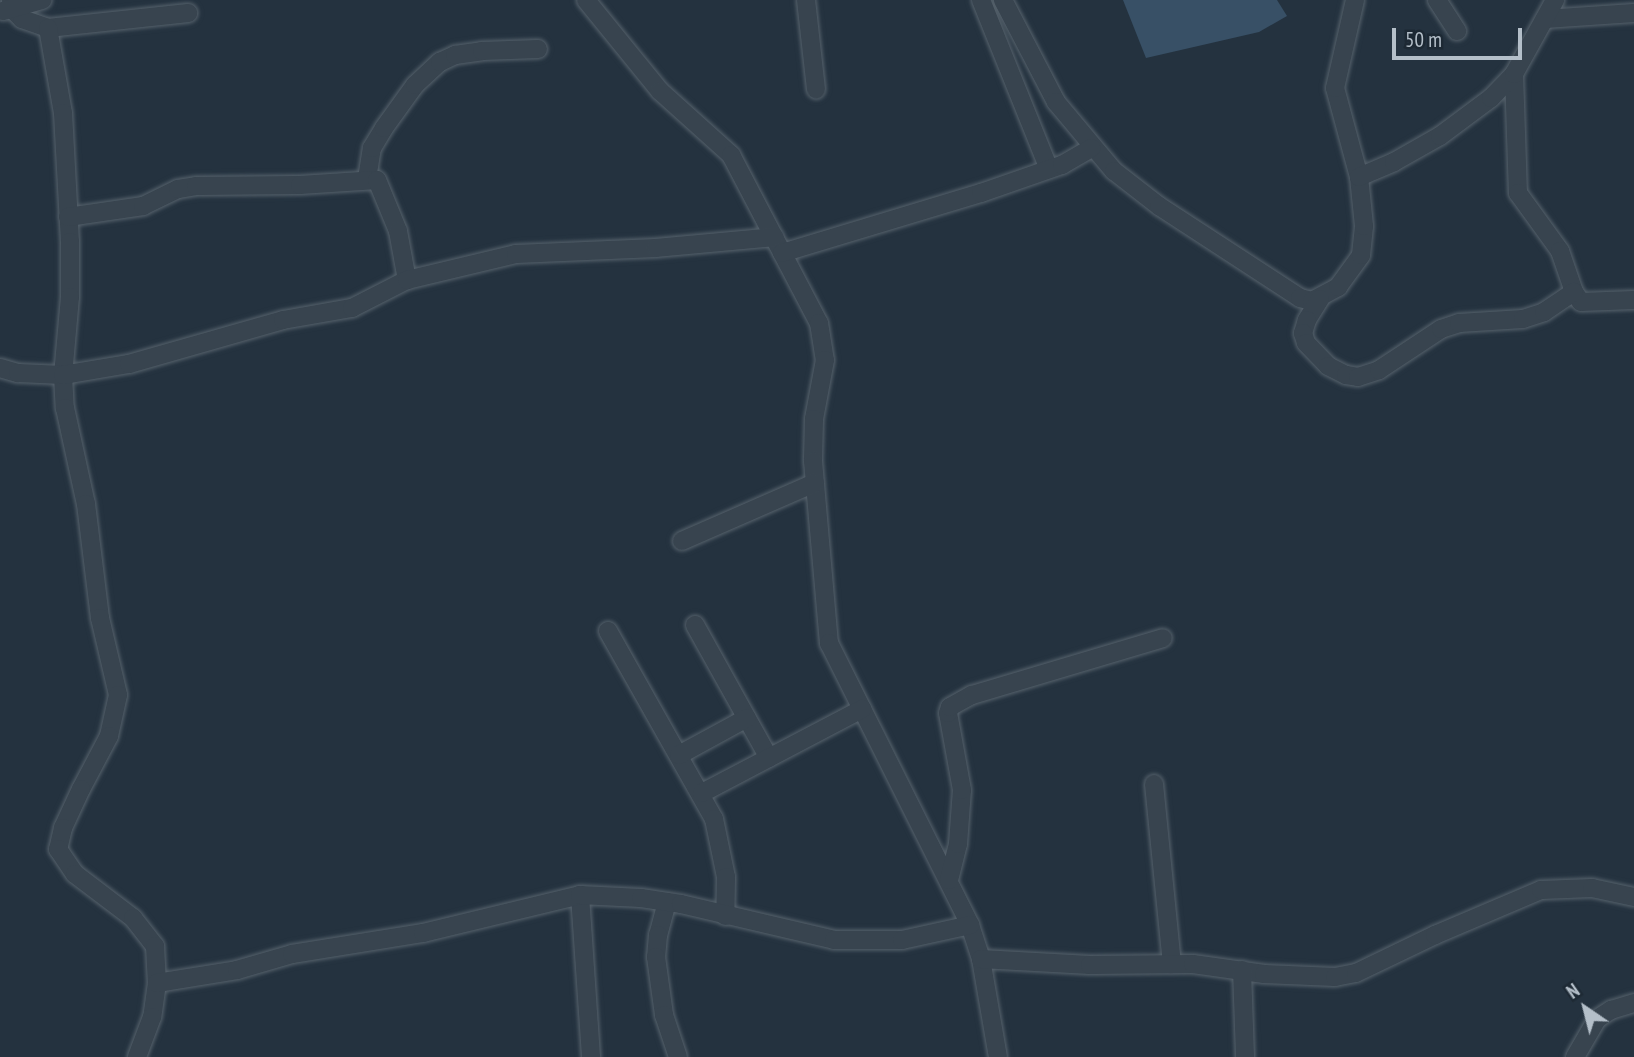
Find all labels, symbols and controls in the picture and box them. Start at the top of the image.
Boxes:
scale bar [1396,14,1526,58]
text: 50 m [1405,26,1442,53]
north arrow [1550,973,1620,1043]
text: N [1562,978,1584,1004]

